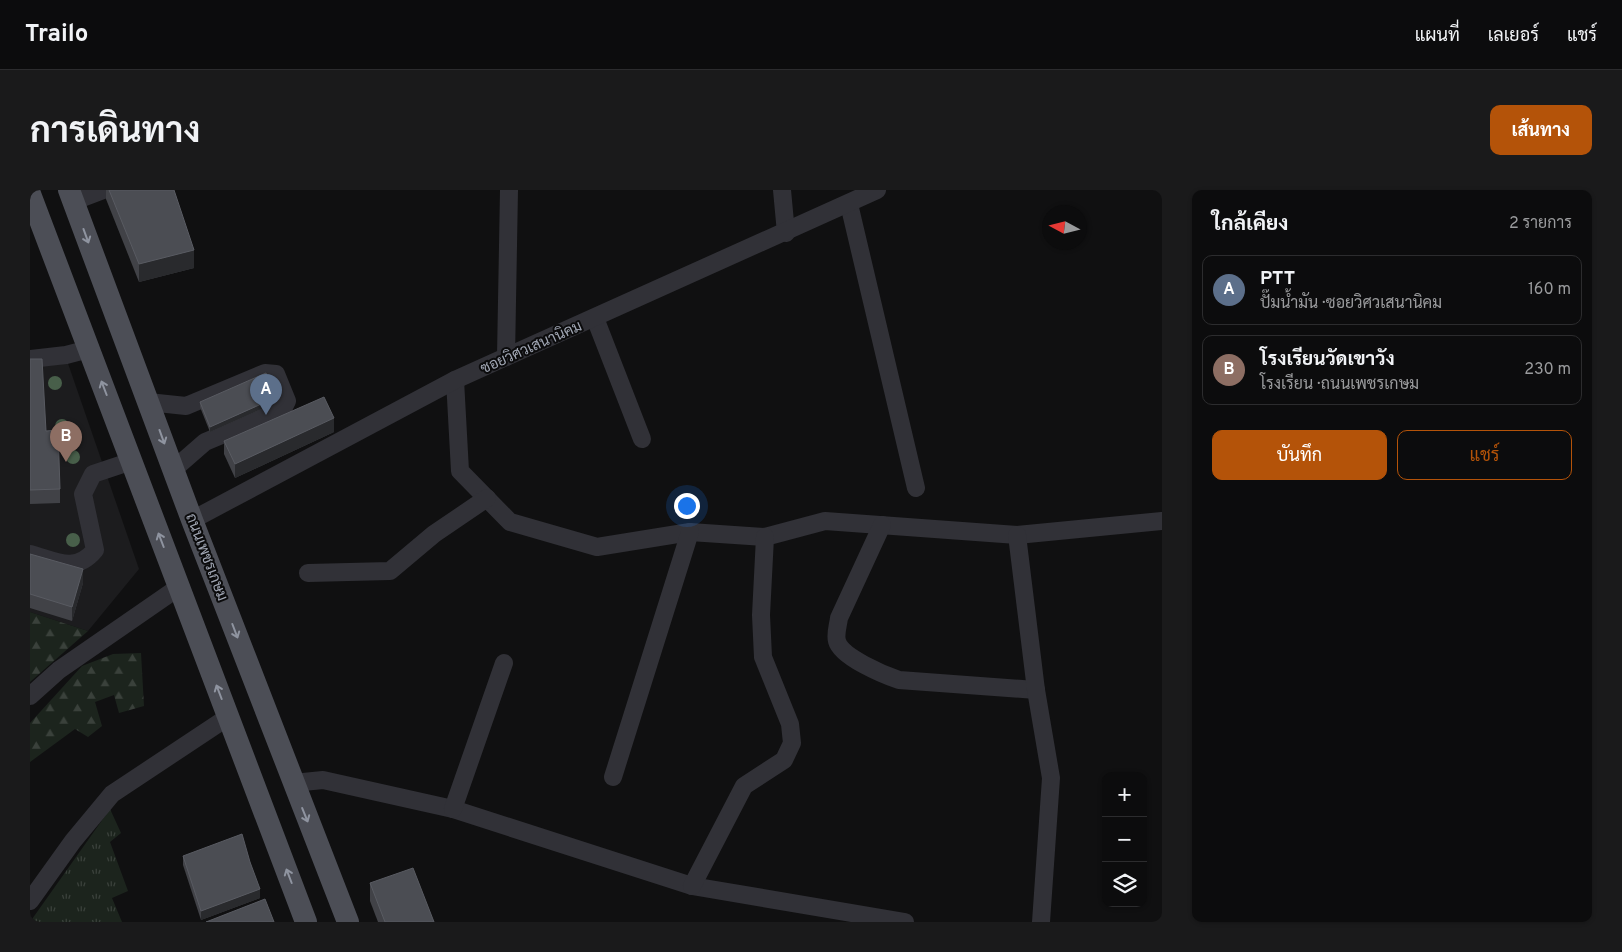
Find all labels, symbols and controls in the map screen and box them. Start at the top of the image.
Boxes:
text: Trailo [25,20,88,50]
text: แผนที่ [1415,25,1460,48]
text: เลเยอร์ [1488,25,1539,48]
text: แชร์ [1567,25,1597,48]
button: เส้นทาง [1490,105,1592,155]
text: การเดินทาง [30,111,200,155]
north arrow [1042,205,1087,250]
text: ใกล้เคียง [1212,211,1288,238]
text: 2 รายการ [1509,214,1572,234]
one-way arrow [82,228,92,243]
text: PTT [1260,267,1295,291]
text: A [1223,280,1235,300]
text: 160 m [1528,280,1571,300]
text: ปั๊มน้ำมัน · ซอยวิศวเสนานิคม [1260,294,1442,314]
street label: ซอยวิศวเสนานิคม [478,317,585,379]
text: โรงเรียนวัดเขาวัง [1260,348,1395,372]
text: B [1223,360,1235,380]
text: 230 m [1524,360,1571,380]
pin: A [250,374,282,415]
text: โรงเรียน · ถนนเพชรเกษม [1260,375,1419,395]
one-way arrow [99,381,108,396]
pin: B [50,421,82,462]
one-way arrow [158,429,167,444]
button: บันทึก [1212,430,1387,480]
button: แชร์ [1397,430,1572,480]
your location [674,493,700,519]
street label: ถนนเพชรเกษม [180,511,231,604]
one-way arrow [156,533,165,548]
one-way arrow [231,623,240,638]
one-way arrow [214,685,223,700]
map controls [1102,772,1147,907]
button: + [1102,772,1147,817]
one-way arrow [301,807,311,822]
button: − [1102,817,1147,862]
button: layers [1102,862,1147,907]
one-way arrow [284,869,293,885]

